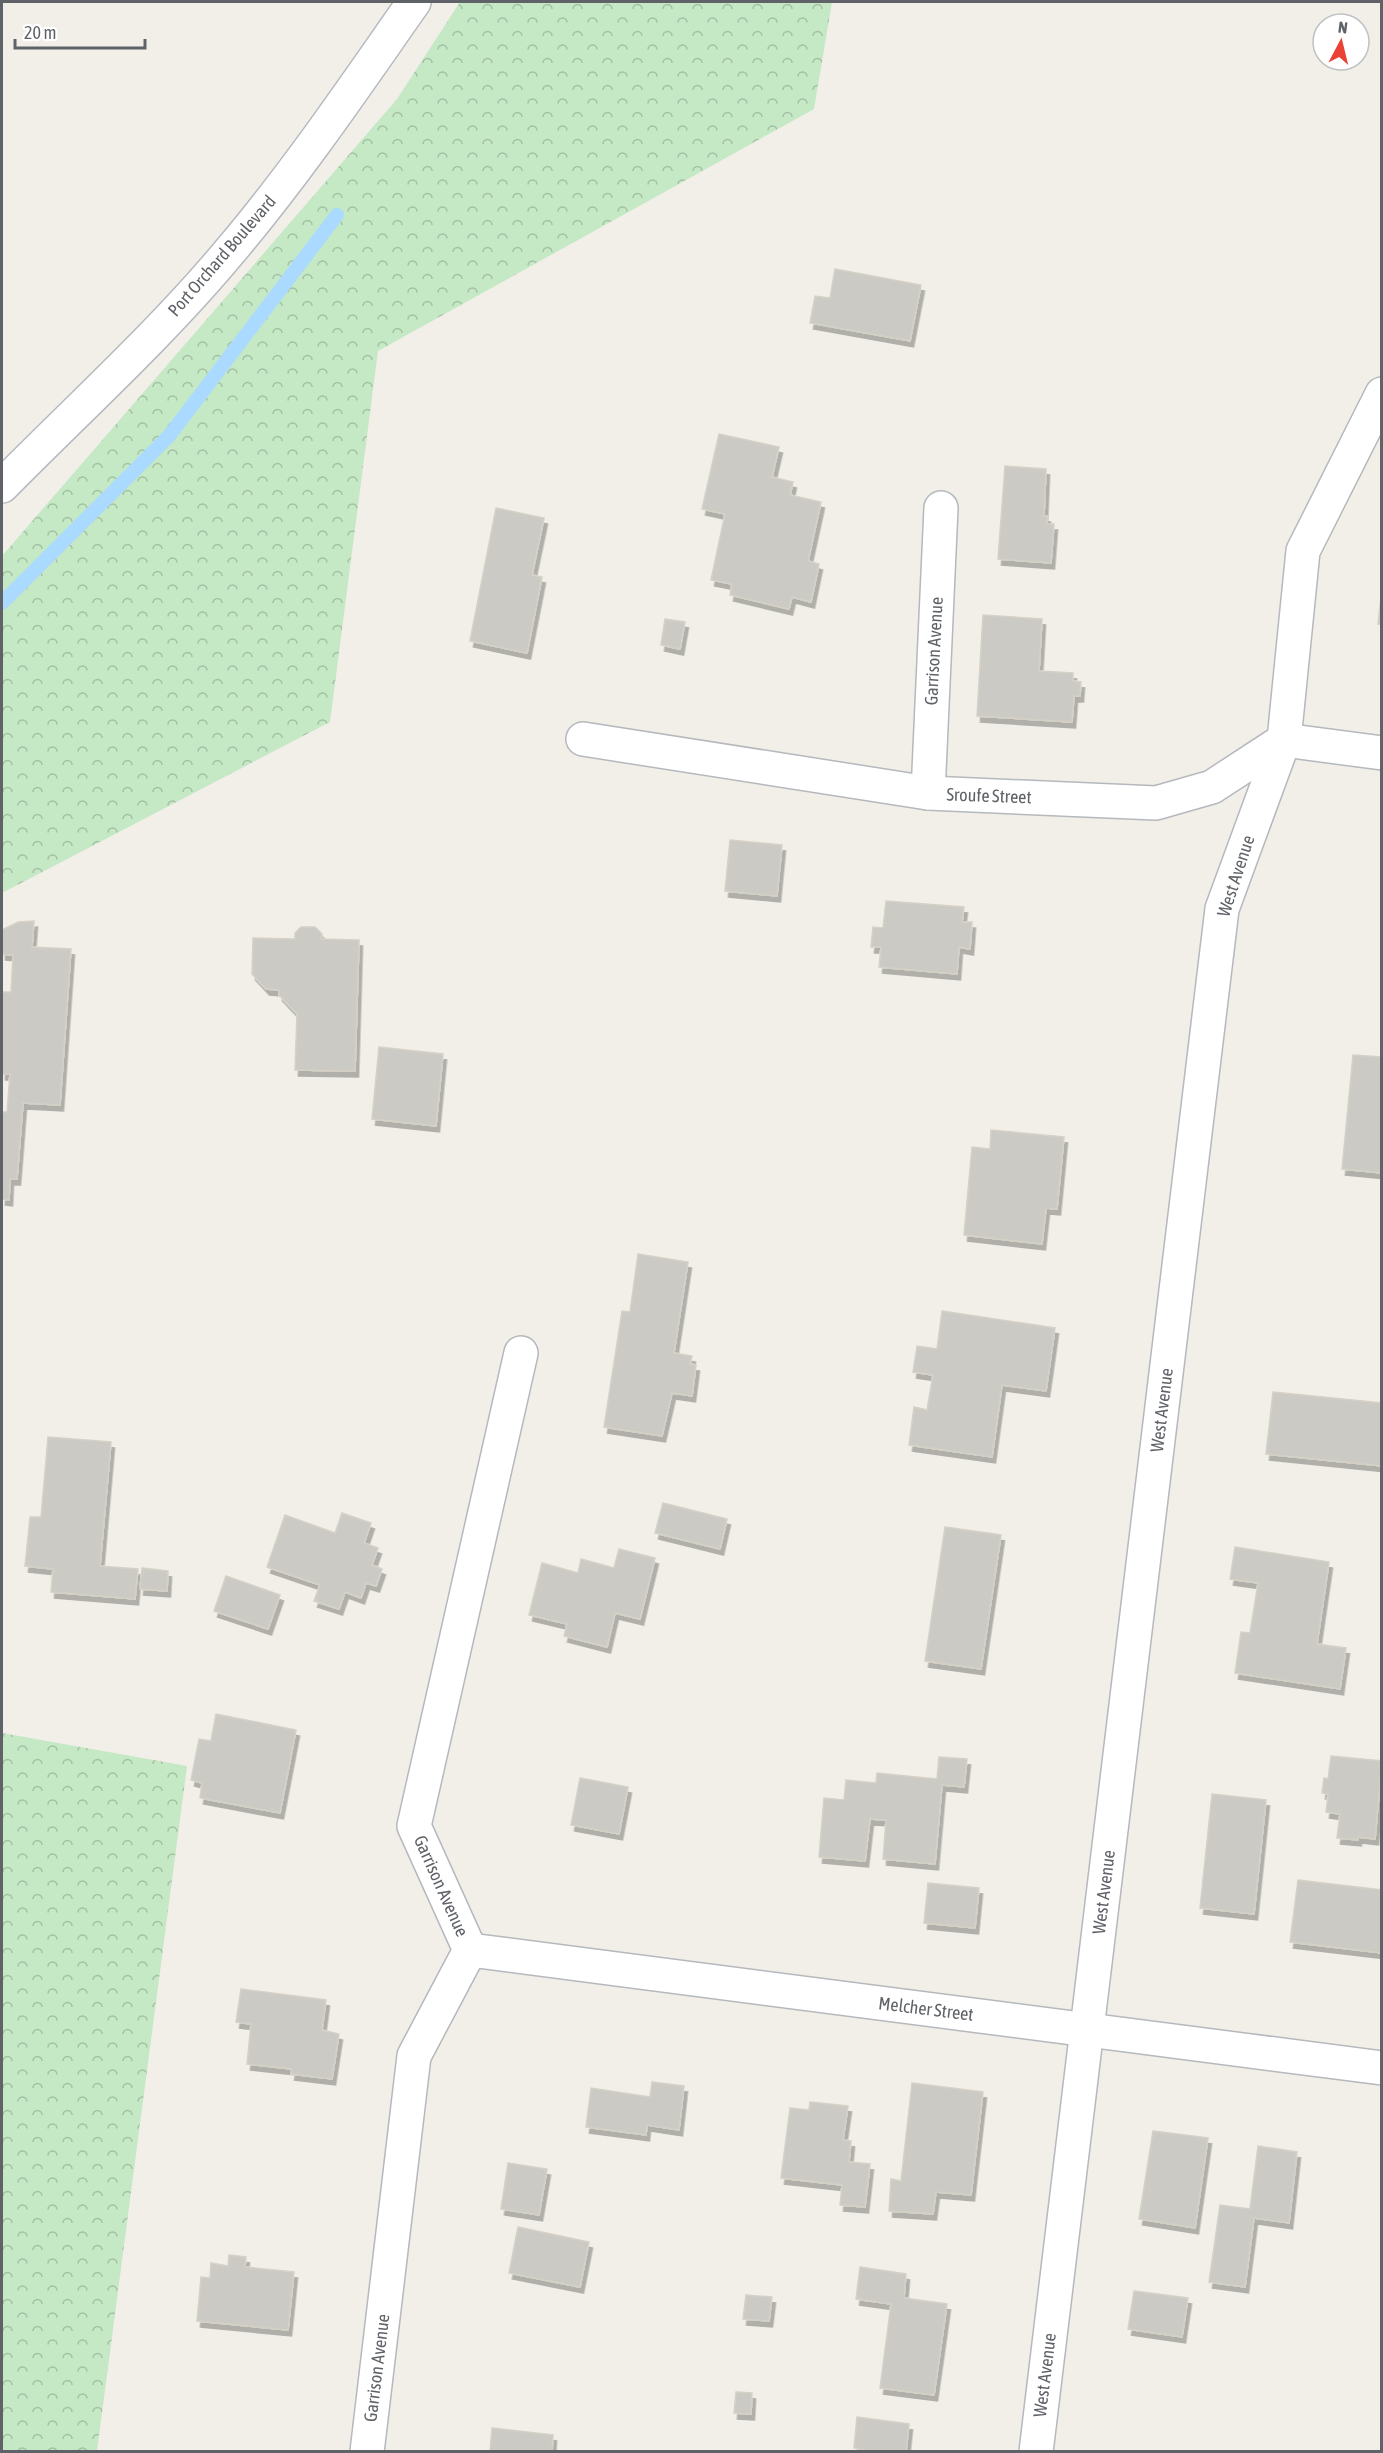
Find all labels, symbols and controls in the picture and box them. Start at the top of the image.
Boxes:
scale bar [15,12,146,50]
north arrow [1311,12,1371,72]
text: N [1337,18,1349,37]
text: 20 m [24,22,56,43]
street label: Port Orchard Boulevard [163,191,280,320]
street label: Garrison Avenue [920,596,947,706]
street label: Sroufe Street [946,784,1032,807]
street label: West Avenue [1212,832,1259,919]
street label: West Avenue [1146,1367,1177,1453]
street label: Garrison Avenue [410,1832,473,1940]
street label: West Avenue [1088,1849,1119,1935]
street label: Melcher Street [877,1992,975,2025]
street label: Garrison Avenue [359,2313,394,2423]
street label: West Avenue [1029,2332,1060,2418]

